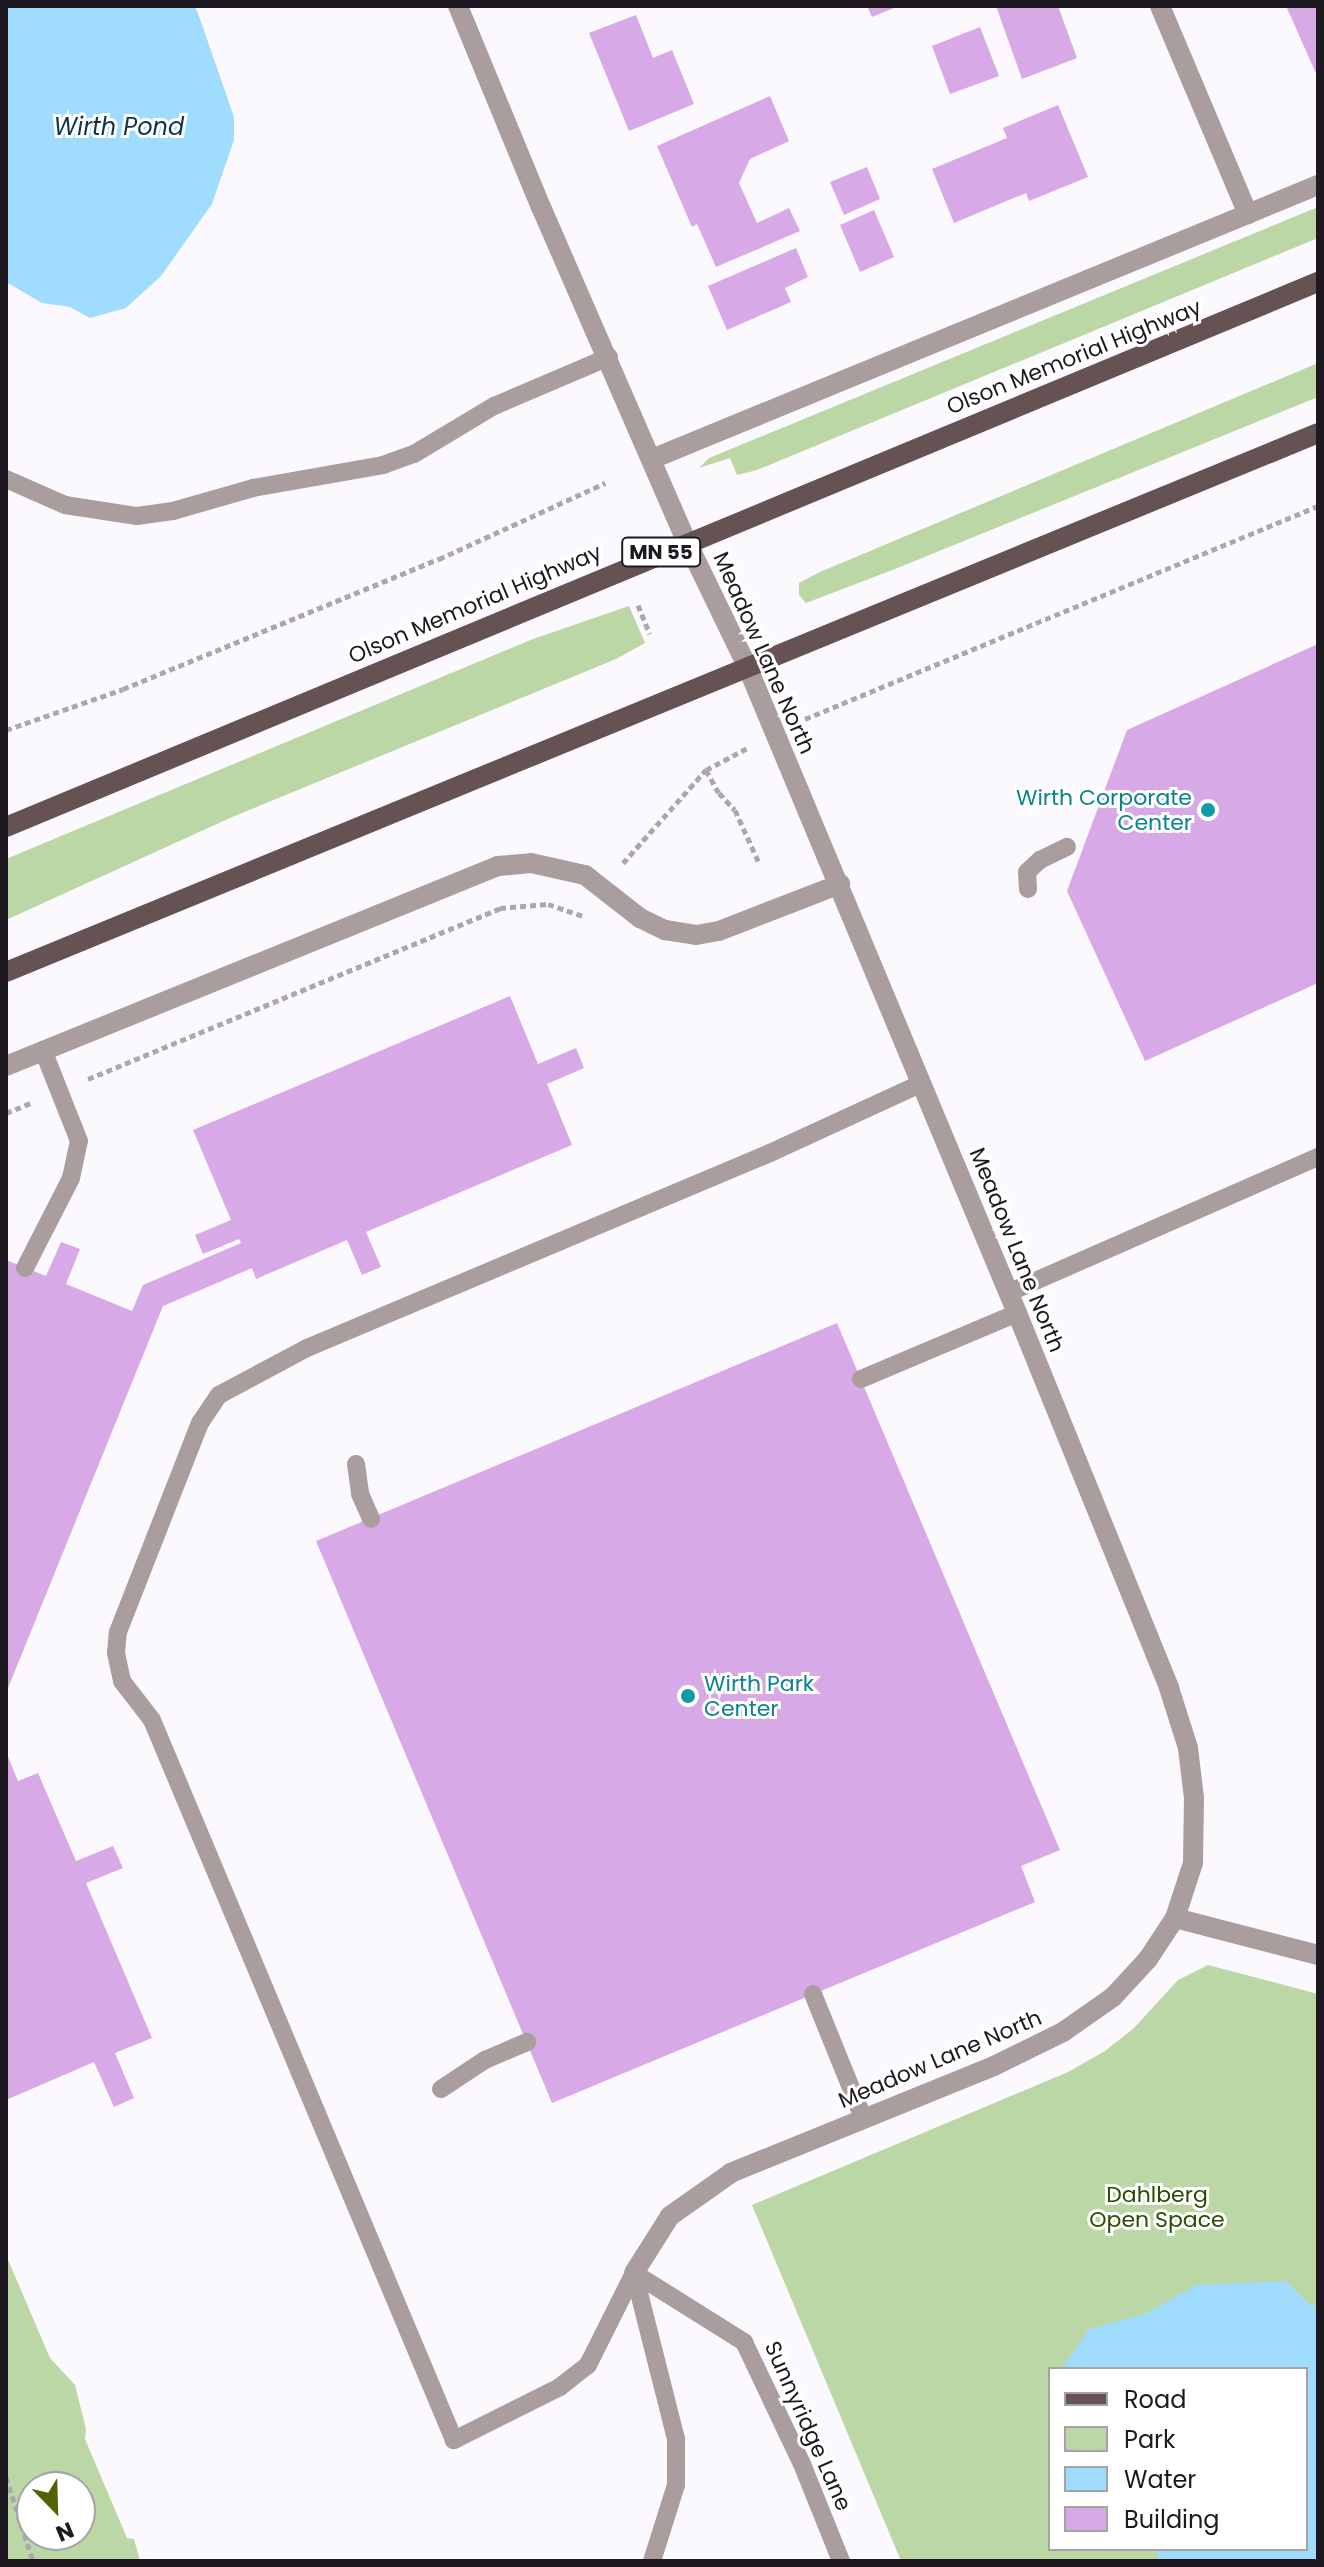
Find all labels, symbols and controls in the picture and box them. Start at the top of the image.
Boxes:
water label: Wirth Pond [54,113,184,141]
street label: Olson Memorial Highway [943,294,1205,420]
road number: MN 55 [621,536,701,568]
street label: Olson Memorial Highway [345,539,605,669]
street label: Meadow Lane North [708,548,820,758]
place label: Wirth Corporate Center [1016,784,1192,836]
marker: Wirth Corporate Center [1199,801,1217,819]
street label: Meadow Lane North [964,1144,1070,1356]
place label: Wirth Park Center [704,1670,814,1722]
marker: Wirth Park Center [679,1687,697,1705]
street label: Meadow Lane North [834,2004,1046,2114]
park label: Dahlberg Open Space [1089,2181,1225,2232]
street label: Sunnyridge Lane [759,2337,857,2515]
legend [1048,2367,1308,2551]
text: Road [1124,2383,1186,2416]
text: Park [1124,2423,1175,2456]
text: Water [1124,2463,1196,2496]
north arrow [16,2471,96,2551]
text: Building [1124,2503,1220,2536]
text: N [51,2514,78,2549]

